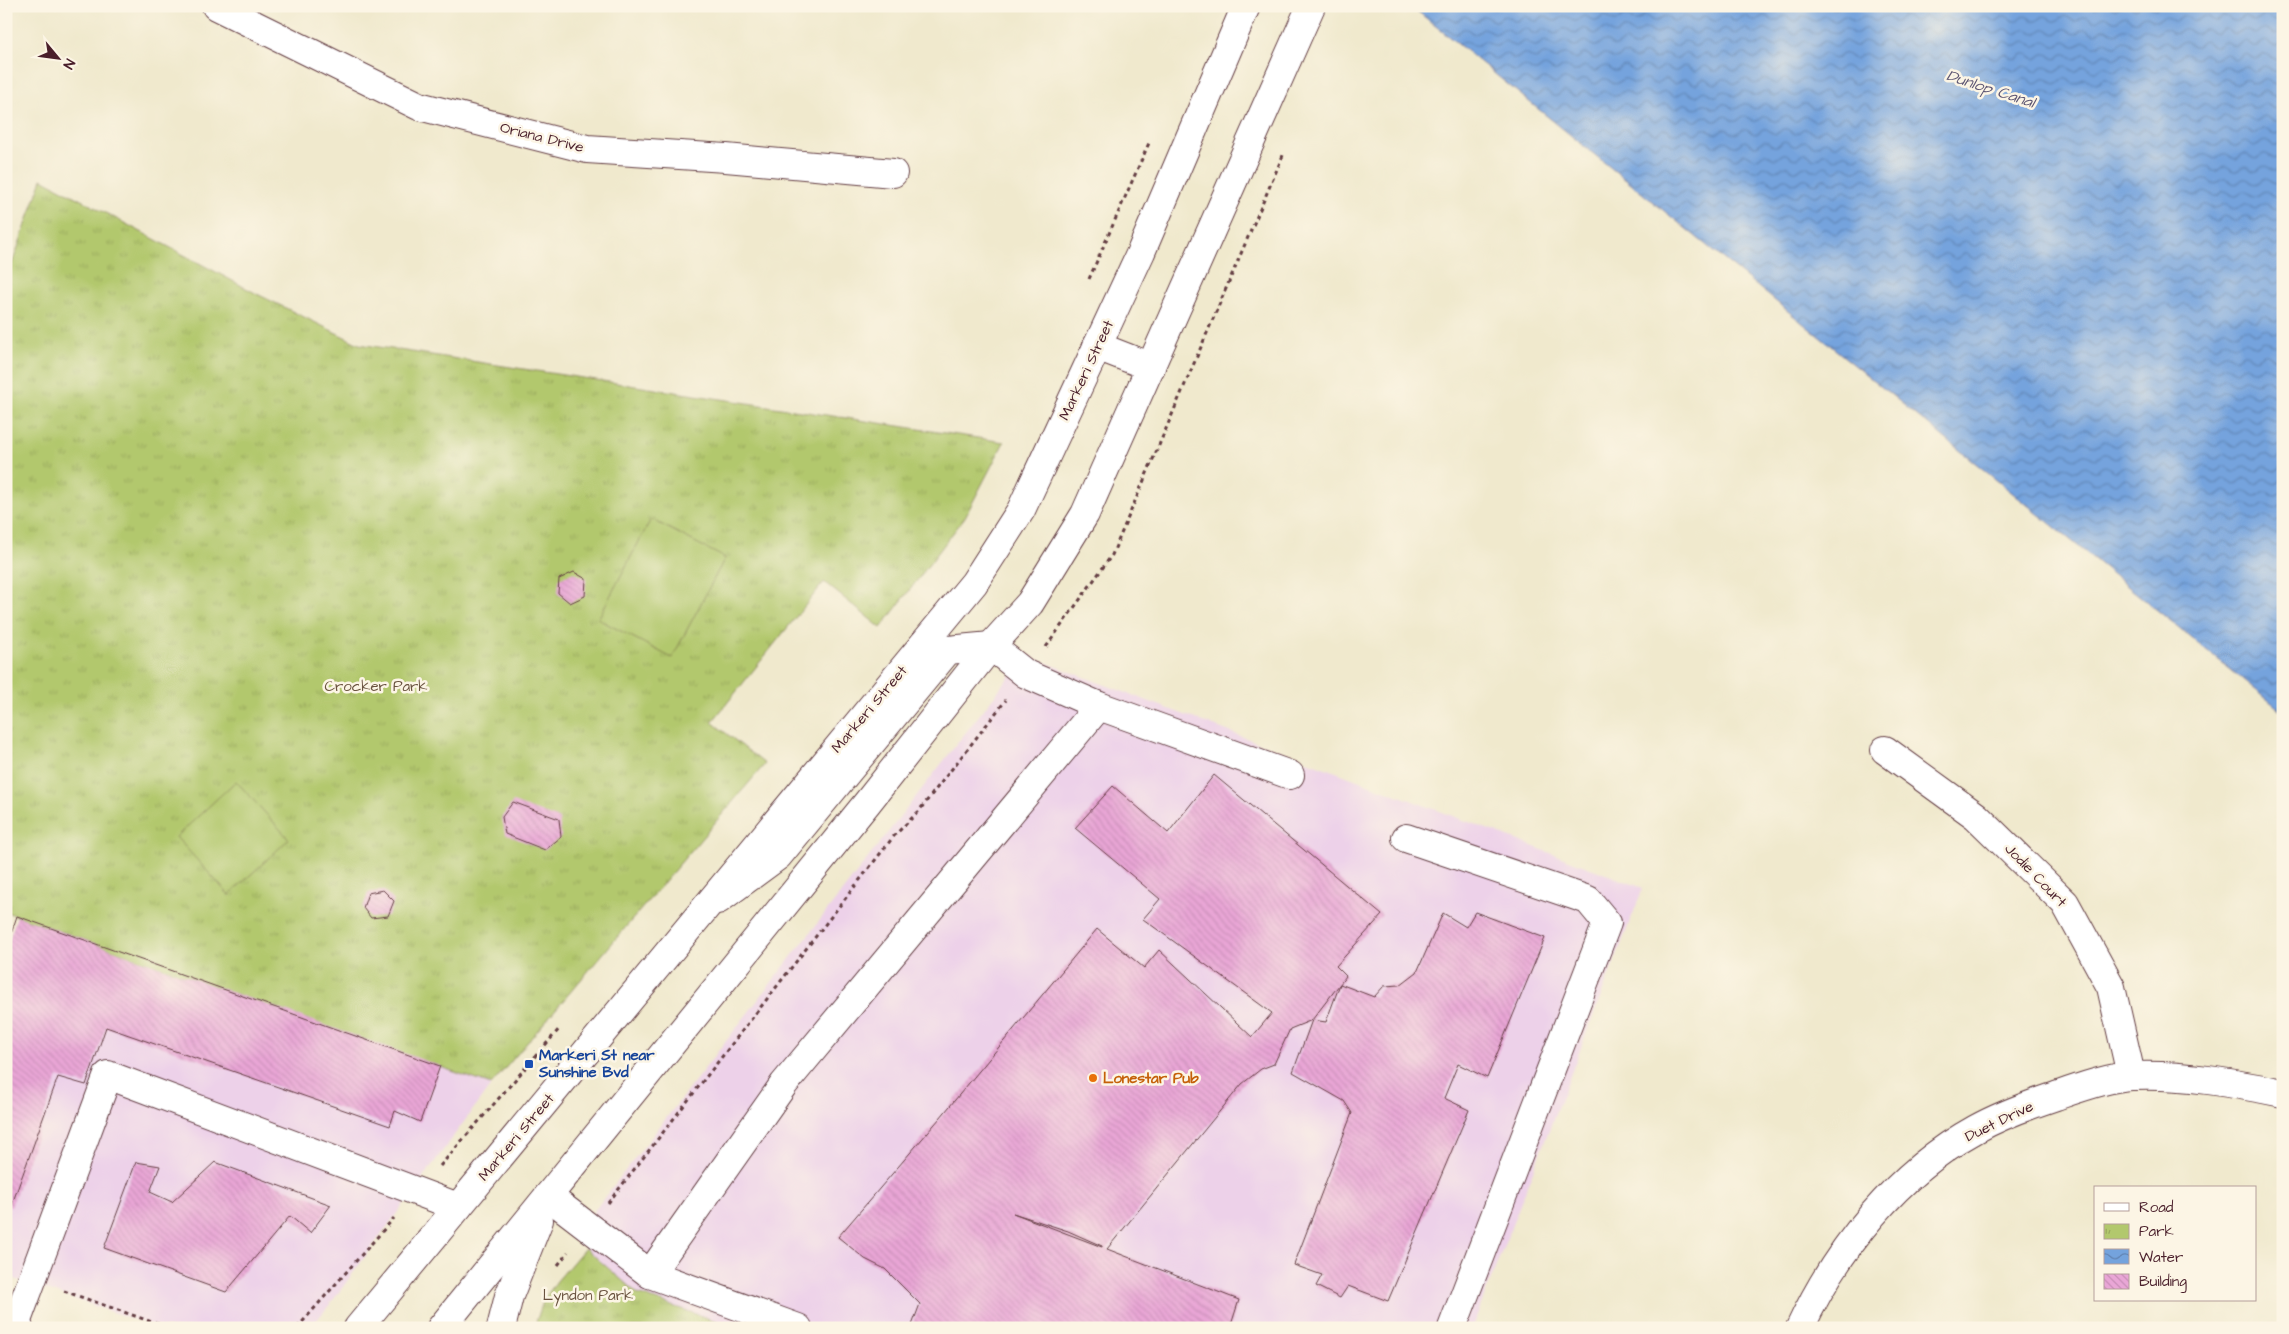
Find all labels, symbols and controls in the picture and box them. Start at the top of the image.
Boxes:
north arrow [32,32,82,82]
text: N [58,55,79,73]
water label: Dunlop Canal [1944,64,2040,114]
street label: Oriana Drive [498,117,586,158]
street label: Markeri Street [1054,317,1119,424]
street label: Markeri Street [826,661,912,758]
park label: Crocker Park [324,676,428,697]
street label: Jodie Court [2000,839,2071,912]
place label: Markeri St near Sunshine Bvd [538,1045,655,1083]
marker: Markeri St near Sunshine Bvd [523,1058,535,1070]
place label: Lonestar Pub [1103,1068,1199,1089]
marker: Lonestar Pub [1087,1072,1099,1084]
street label: Markeri Street [473,1089,559,1186]
street label: Duet Drive [1961,1096,2037,1147]
legend [2094,1186,2256,1302]
text: Road [2139,1197,2174,1218]
text: Park [2139,1221,2174,1242]
text: Water [2139,1247,2183,1268]
text: Building [2139,1271,2187,1293]
park label: Lyndon Park [543,1285,633,1307]

